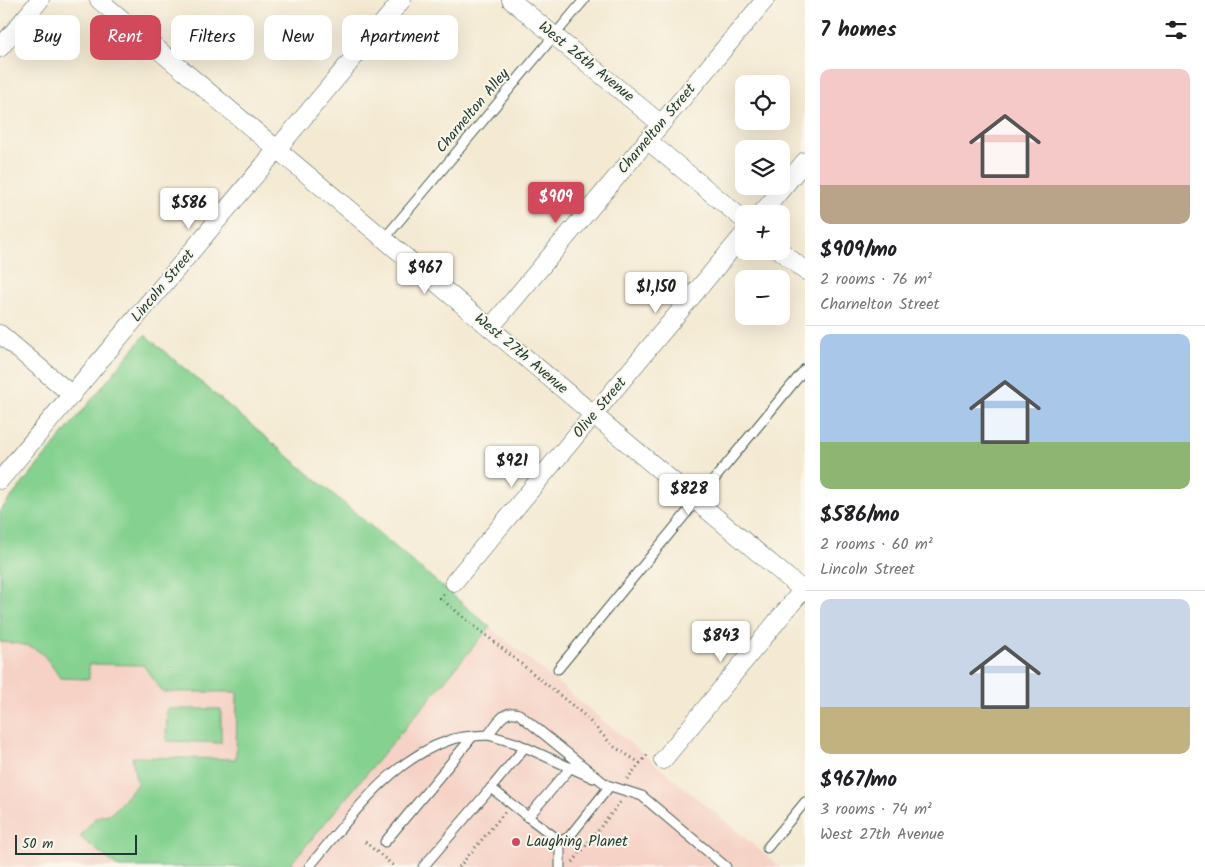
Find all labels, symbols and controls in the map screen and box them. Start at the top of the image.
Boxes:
text: 7 homes [820,14,897,47]
chip: Buy [15,15,80,60]
chip: Rent [90,15,161,60]
chip: Filters [171,15,254,60]
chip: New [264,15,332,60]
chip: Apartment [342,15,458,60]
street label: West 26th Avenue [533,16,640,109]
icon: filters [1162,16,1190,44]
street label: Charnelton Alley [430,63,516,159]
map controls [735,75,790,325]
button: locate [735,75,790,130]
street label: Charnelton Street [612,78,702,180]
icon: home [960,101,1050,191]
button: layers [735,140,790,195]
pin: $909 [526,182,586,224]
text: $909 [539,185,573,210]
pin: $586 [159,188,219,230]
text: $586 [171,191,207,216]
button: + [735,205,790,260]
text: $909/mo [820,234,897,267]
street label: Lincoln Street [125,244,201,328]
pin: $967 [395,252,455,295]
text: $967 [408,256,442,281]
text: 2 rooms · 76 m² [820,267,932,292]
button: − [735,270,790,325]
pin: $1,150 [615,272,697,314]
text: $1,150 [636,275,676,300]
text: Charnelton Street [820,292,940,317]
street label: West 27th Avenue [469,307,573,401]
icon: home [960,367,1050,457]
street label: Olive Street [567,372,633,444]
pin: $921 [482,446,542,488]
text: $921 [496,449,528,474]
pin: $828 [659,474,719,516]
text: $828 [670,477,708,502]
text: $586/mo [820,499,900,532]
text: 2 rooms · 60 m² [820,532,933,557]
text: Lincoln Street [820,557,915,582]
pin: $843 [691,620,751,663]
text: $843 [703,624,739,649]
icon: home [960,632,1050,722]
text: $967/mo [820,764,897,797]
text: 3 rooms · 74 m² [820,797,932,822]
text: West 27th Avenue [820,822,944,847]
place label: Laughing Planet [526,830,628,854]
scale bar [15,832,138,855]
text: 50 m [22,833,53,855]
marker: Laughing Planet [510,836,522,848]

